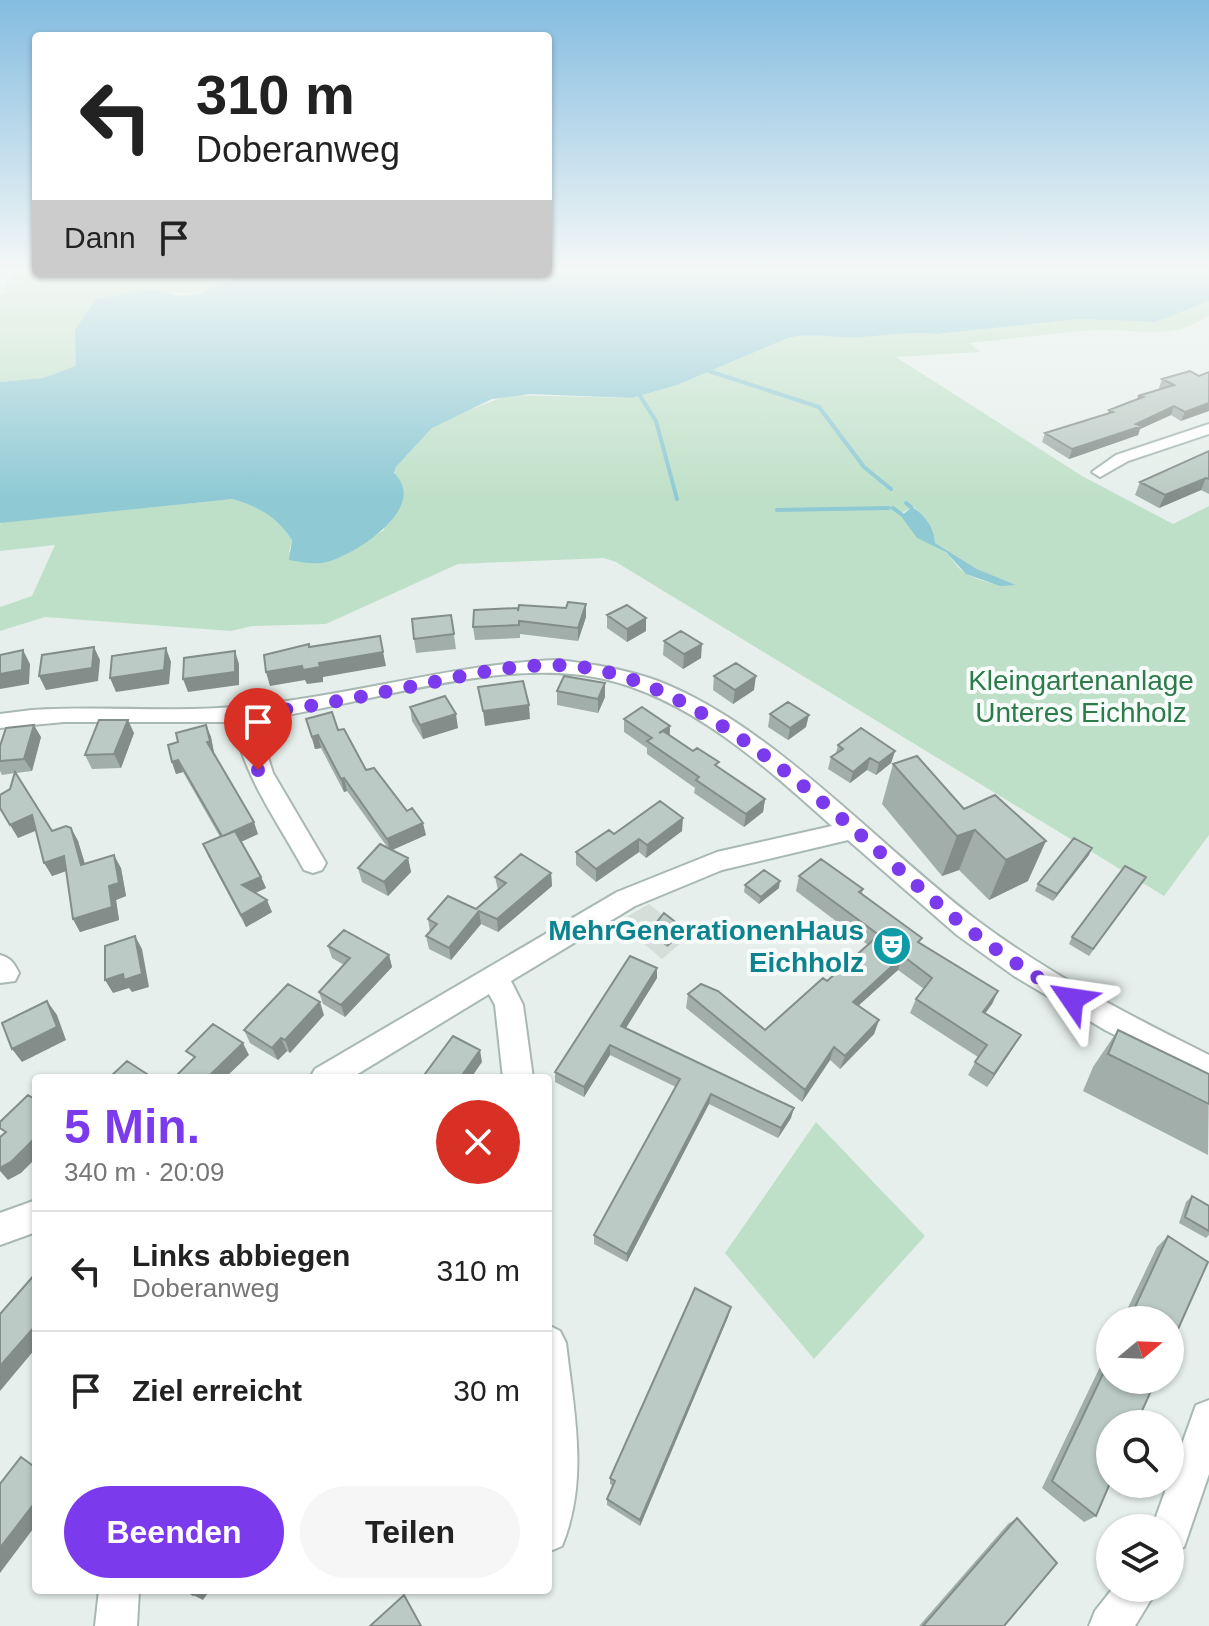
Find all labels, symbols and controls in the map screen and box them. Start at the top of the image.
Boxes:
text: 310 m [196,63,355,126]
icon: left [64,64,168,168]
text: Doberanweg [196,129,400,170]
icon: arrive [152,216,196,260]
text: Dann [64,221,136,254]
park label: Kleingartenanlage Unteres Eichholz [968,665,1194,728]
pin [224,688,292,770]
icon: arrive [236,700,280,744]
place label: MehrGenerationenHaus Eichholz [548,915,864,978]
theatre icon: MehrGenerationenHaus Eichholz [871,925,913,967]
position arrow [1030,957,1114,1041]
text: 5 Min. [64,1100,200,1153]
button: close [436,1100,520,1184]
text: 340 m · 20:09 [64,1157,224,1187]
text: Links abbiegen [132,1239,350,1272]
icon: left [64,1249,108,1293]
text: 310 m [437,1254,520,1287]
text: Doberanweg [132,1273,279,1303]
north arrow [1096,1306,1184,1394]
map controls [1096,1306,1184,1602]
icon: arrive [64,1369,108,1413]
text: Ziel erreicht [132,1374,302,1407]
text: 30 m [453,1374,520,1407]
button: search [1096,1410,1184,1498]
button: Beenden [64,1486,284,1578]
button: Teilen [300,1486,520,1578]
button: layers [1096,1514,1184,1602]

